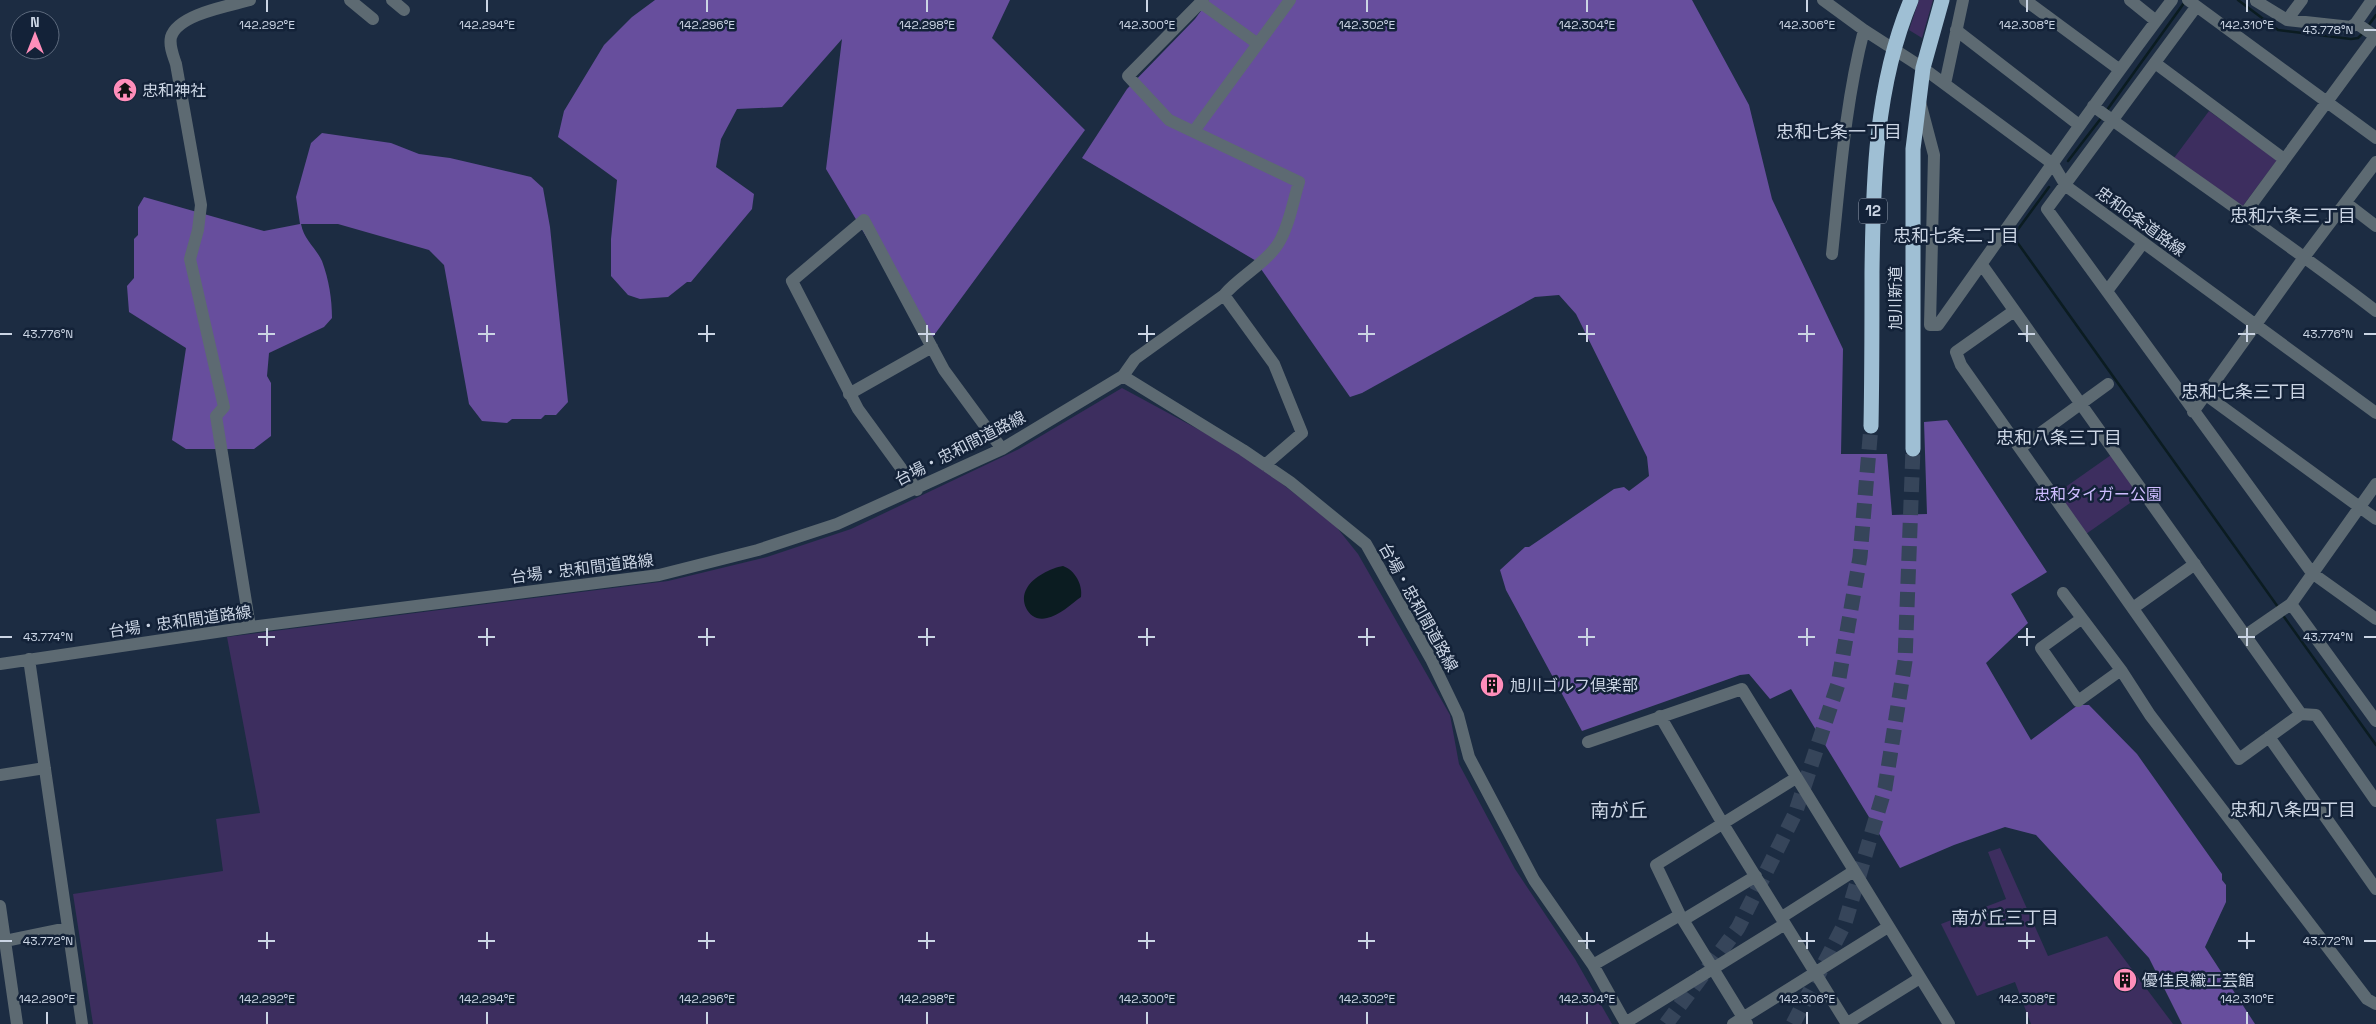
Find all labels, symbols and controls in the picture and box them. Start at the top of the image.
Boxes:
north arrow [10,10,60,60]
text: N [30,13,40,31]
text: 142.292°E [239,17,295,33]
text: 142.294°E [459,17,515,33]
text: 142.296°E [679,17,735,33]
text: 142.298°E [899,17,955,33]
text: 142.300°E [1119,17,1176,33]
text: 142.302°E [1339,17,1395,33]
text: 142.304°E [1559,17,1616,33]
text: 142.306°E [1779,17,1835,33]
text: 142.308°E [1999,17,2056,33]
text: 142.310°E [2220,17,2274,33]
text: 43.778°N [2303,22,2353,38]
temple icon: 忠和神社 [112,77,138,103]
place label: 忠和神社 [142,80,206,101]
district label: 忠和七条一丁目 [1776,120,1902,143]
street label: 忠和6条道路線 [2092,182,2190,261]
road number: 12 [1859,198,1887,224]
district label: 忠和六条三丁目 [2230,204,2356,227]
district label: 忠和七条二丁目 [1893,224,2019,247]
street label: 旭川新道 [1885,266,1906,330]
text: 43.776°N [23,326,73,342]
text: 43.776°N [2303,326,2353,342]
district label: 忠和七条三丁目 [2181,380,2307,403]
street label: 台場・忠和間道路線 [891,406,1029,490]
district label: 忠和八条三丁目 [1996,426,2122,449]
park label: 忠和タイガー公園 [2034,484,2162,505]
street label: 台場・忠和間道路線 [1374,539,1463,675]
street label: 台場・忠和間道路線 [509,549,655,588]
street label: 台場・忠和間道路線 [107,601,253,642]
text: 43.774°N [23,629,73,645]
text: 43.774°N [2303,629,2353,645]
building icon: 旭川ゴルフ倶楽部 [1479,672,1505,698]
place label: 旭川ゴルフ倶楽部 [1510,675,1638,696]
district label: 南が丘 [1590,798,1648,823]
district label: 忠和八条四丁目 [2230,798,2356,821]
district label: 南が丘三丁目 [1951,906,2059,929]
text: 43.772°N [23,933,73,949]
text: 43.772°N [2303,933,2353,949]
building icon: 優佳良織工芸館 [2112,967,2138,993]
place label: 優佳良織工芸館 [2142,970,2254,991]
text: 142.290°E [19,991,75,1007]
text: 142.292°E [239,991,295,1007]
text: 142.294°E [459,991,515,1007]
text: 142.296°E [679,991,735,1007]
text: 142.298°E [899,991,955,1007]
text: 142.300°E [1119,991,1176,1007]
text: 142.302°E [1339,991,1395,1007]
text: 142.304°E [1559,991,1616,1007]
text: 142.306°E [1779,991,1835,1007]
text: 142.308°E [1999,991,2056,1007]
text: 142.310°E [2220,991,2274,1007]

